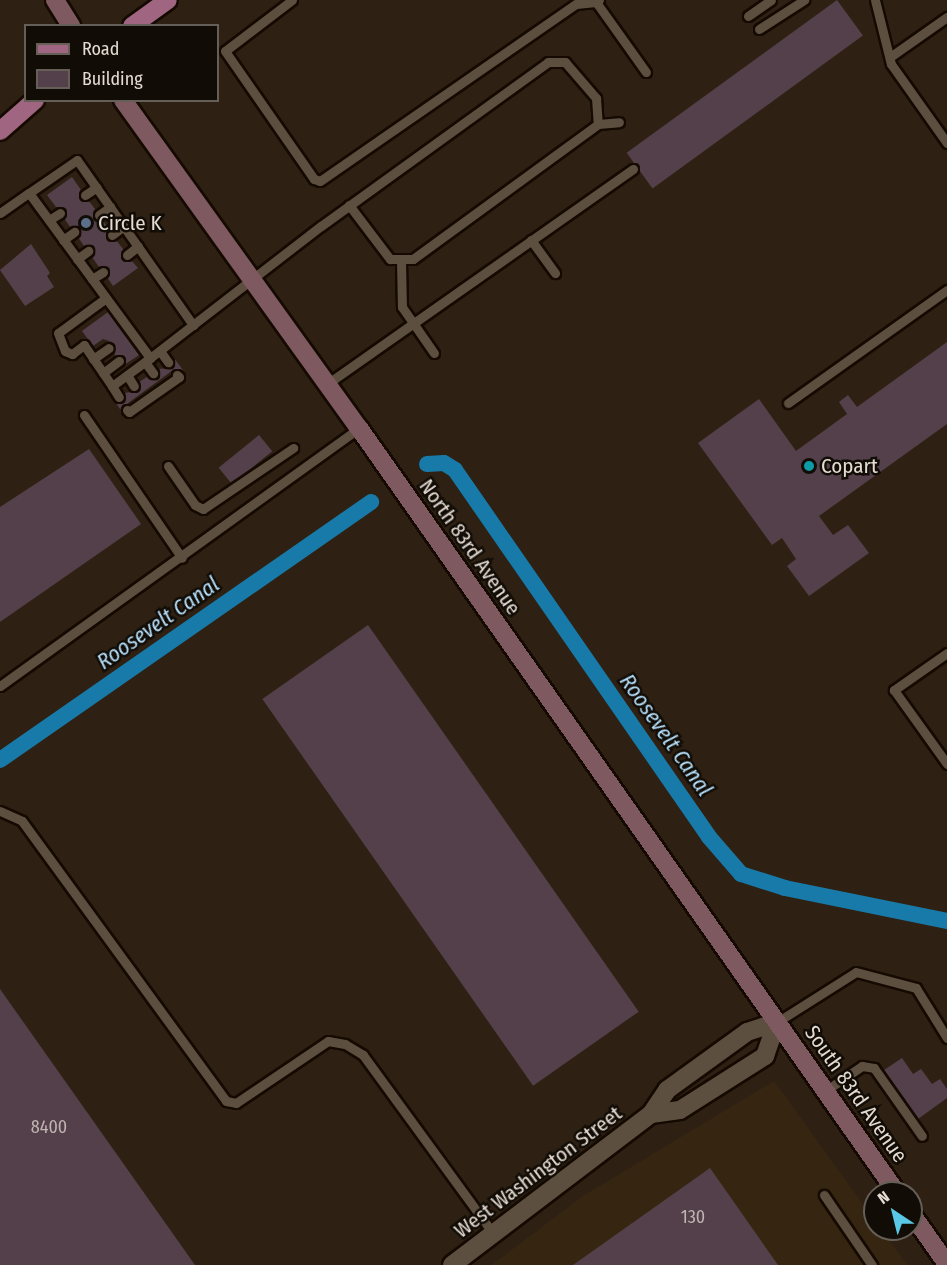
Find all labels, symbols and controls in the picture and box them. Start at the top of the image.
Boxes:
legend [24,24,219,102]
text: Road [82,38,119,60]
text: Building [82,68,143,90]
place label: Circle K [98,210,162,236]
marker: Circle K [79,216,93,230]
place label: Copart [821,453,878,479]
marker: Copart [802,459,816,473]
street label: North 83rd Avenue [414,474,526,620]
water label: Roosevelt Canal [92,571,224,675]
water label: Roosevelt Canal [614,669,718,801]
street label: South 83rd Avenue [799,1021,913,1167]
street label: West Washington Street [449,1101,627,1243]
house number: 8400 [31,1116,67,1138]
north arrow [863,1181,923,1241]
text: N [874,1187,893,1208]
house number: 130 [681,1206,705,1228]

